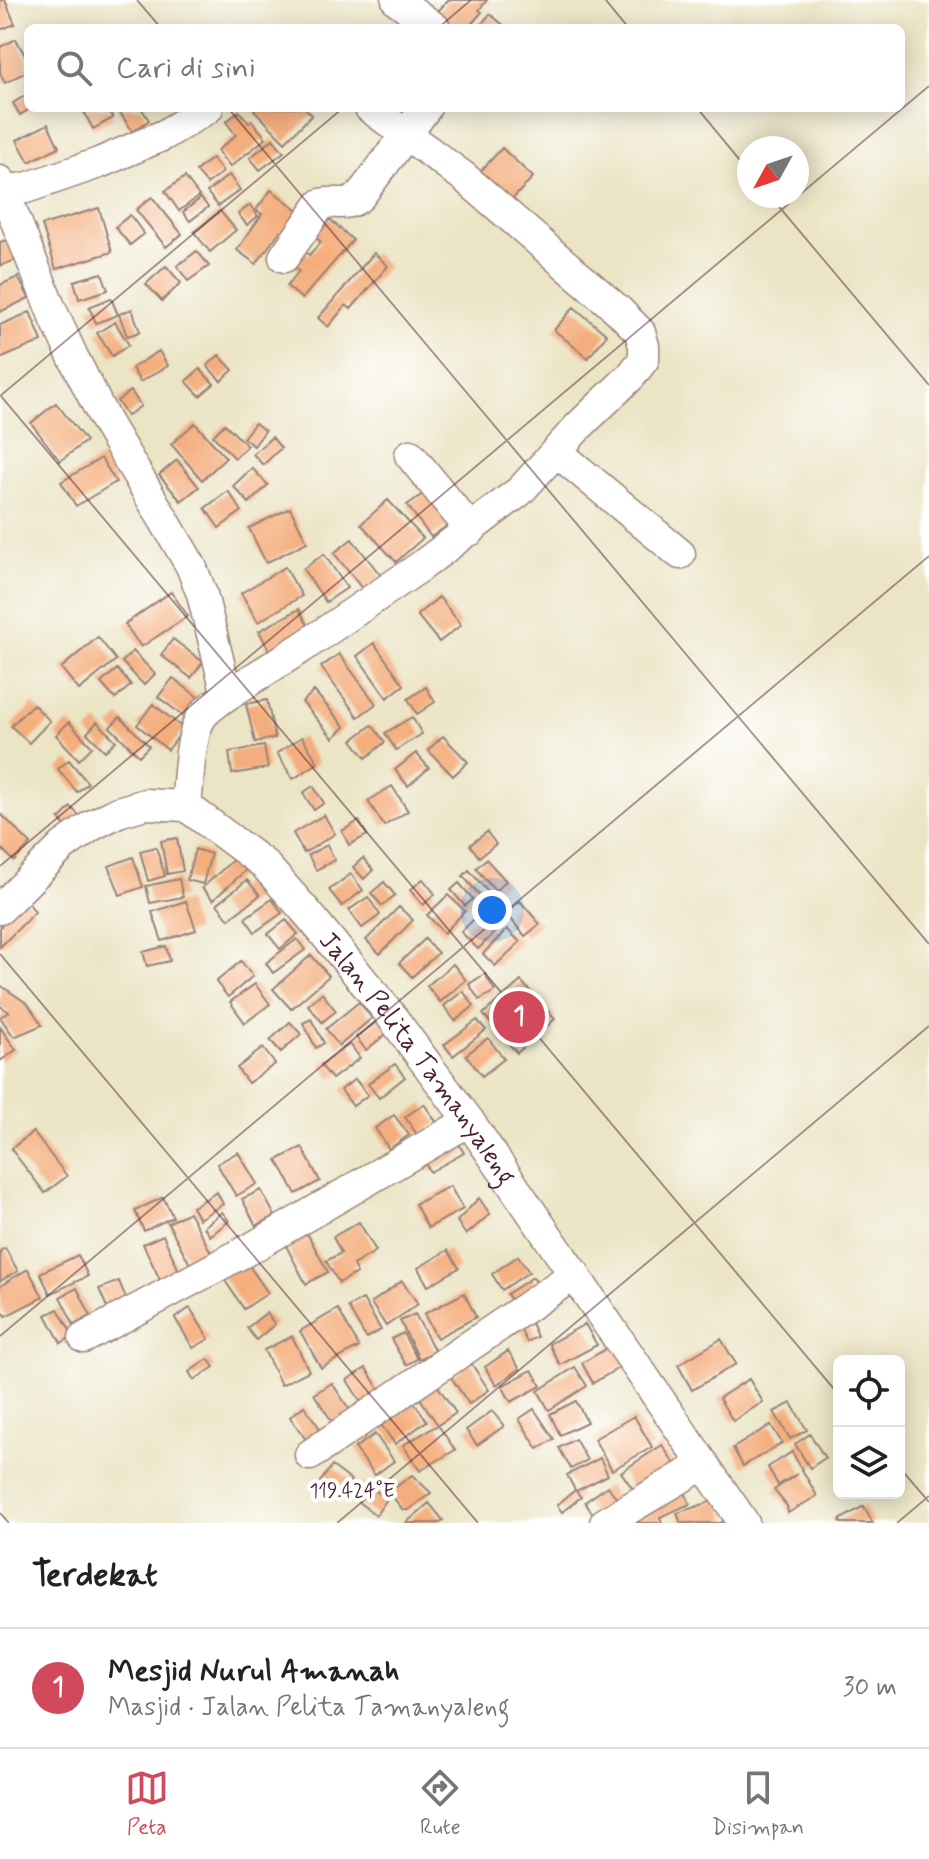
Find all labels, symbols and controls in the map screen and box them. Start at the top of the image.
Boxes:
search box [24,24,905,112]
icon: search [52,46,96,90]
text: Cari di sini [116,49,256,88]
north arrow [737,136,809,208]
your location [472,890,512,930]
street label: Jalan Pelita Tamanyaleng [310,925,523,1194]
pin: 1 [493,987,545,1047]
map controls [833,1355,905,1499]
button: locate [833,1355,905,1427]
button: layers [833,1427,905,1499]
text: 119.424°E [309,1478,395,1505]
text: Terdekat [32,1553,158,1598]
text: Mesjid Nurul Amanah [108,1652,400,1691]
text: 1 [52,1671,64,1705]
text: 30 m [843,1671,897,1705]
text: Masjid · Jalan Pelita Tamanyaleng [108,1691,510,1725]
tab: Peta [125,1766,169,1842]
tab: Rute [418,1766,462,1842]
tab: Disimpan [712,1766,804,1842]

